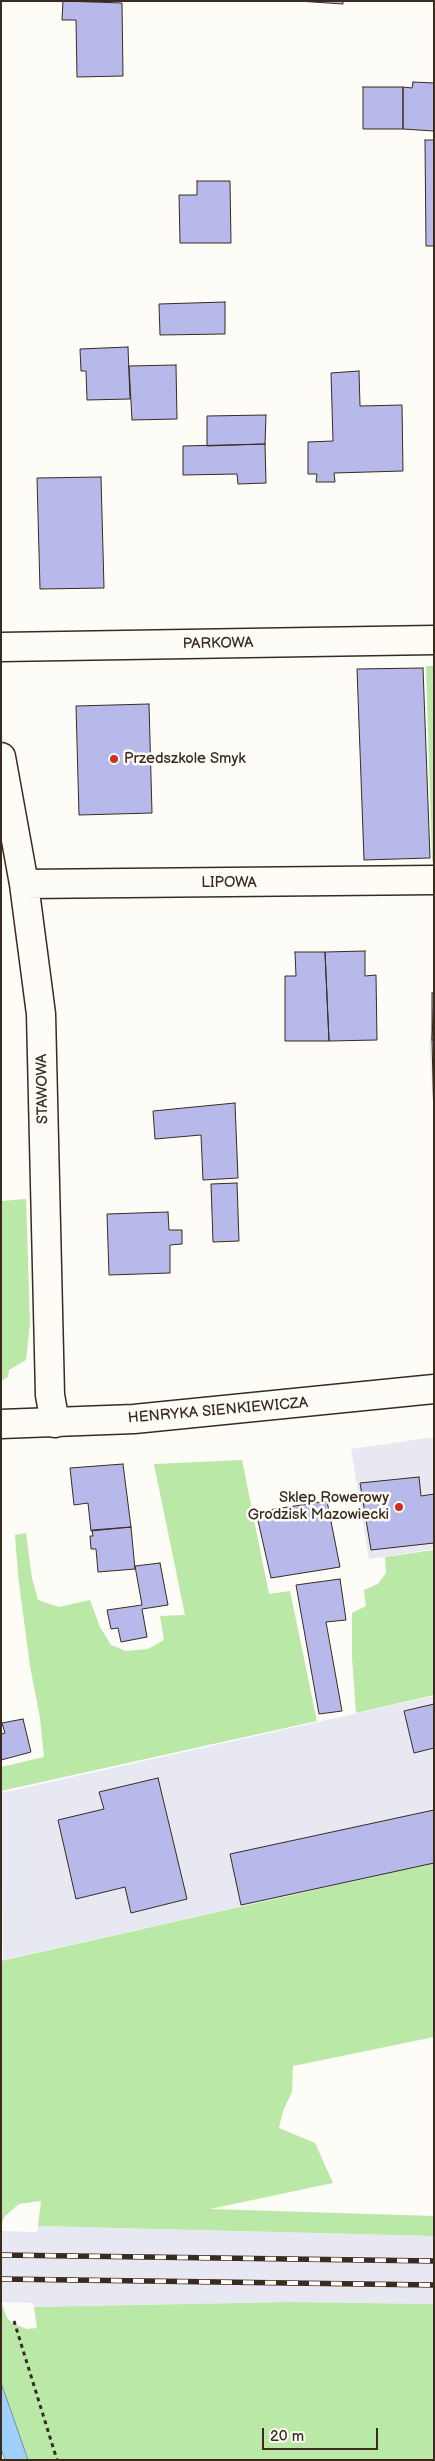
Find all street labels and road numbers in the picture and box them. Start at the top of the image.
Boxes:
street label: PARKOWA [183,634,253,654]
street label: LIPOWA [201,874,257,892]
street label: STAWOWA [33,1054,53,1124]
street label: HENRYKA SIENKIEWICZA [127,1394,309,1428]

